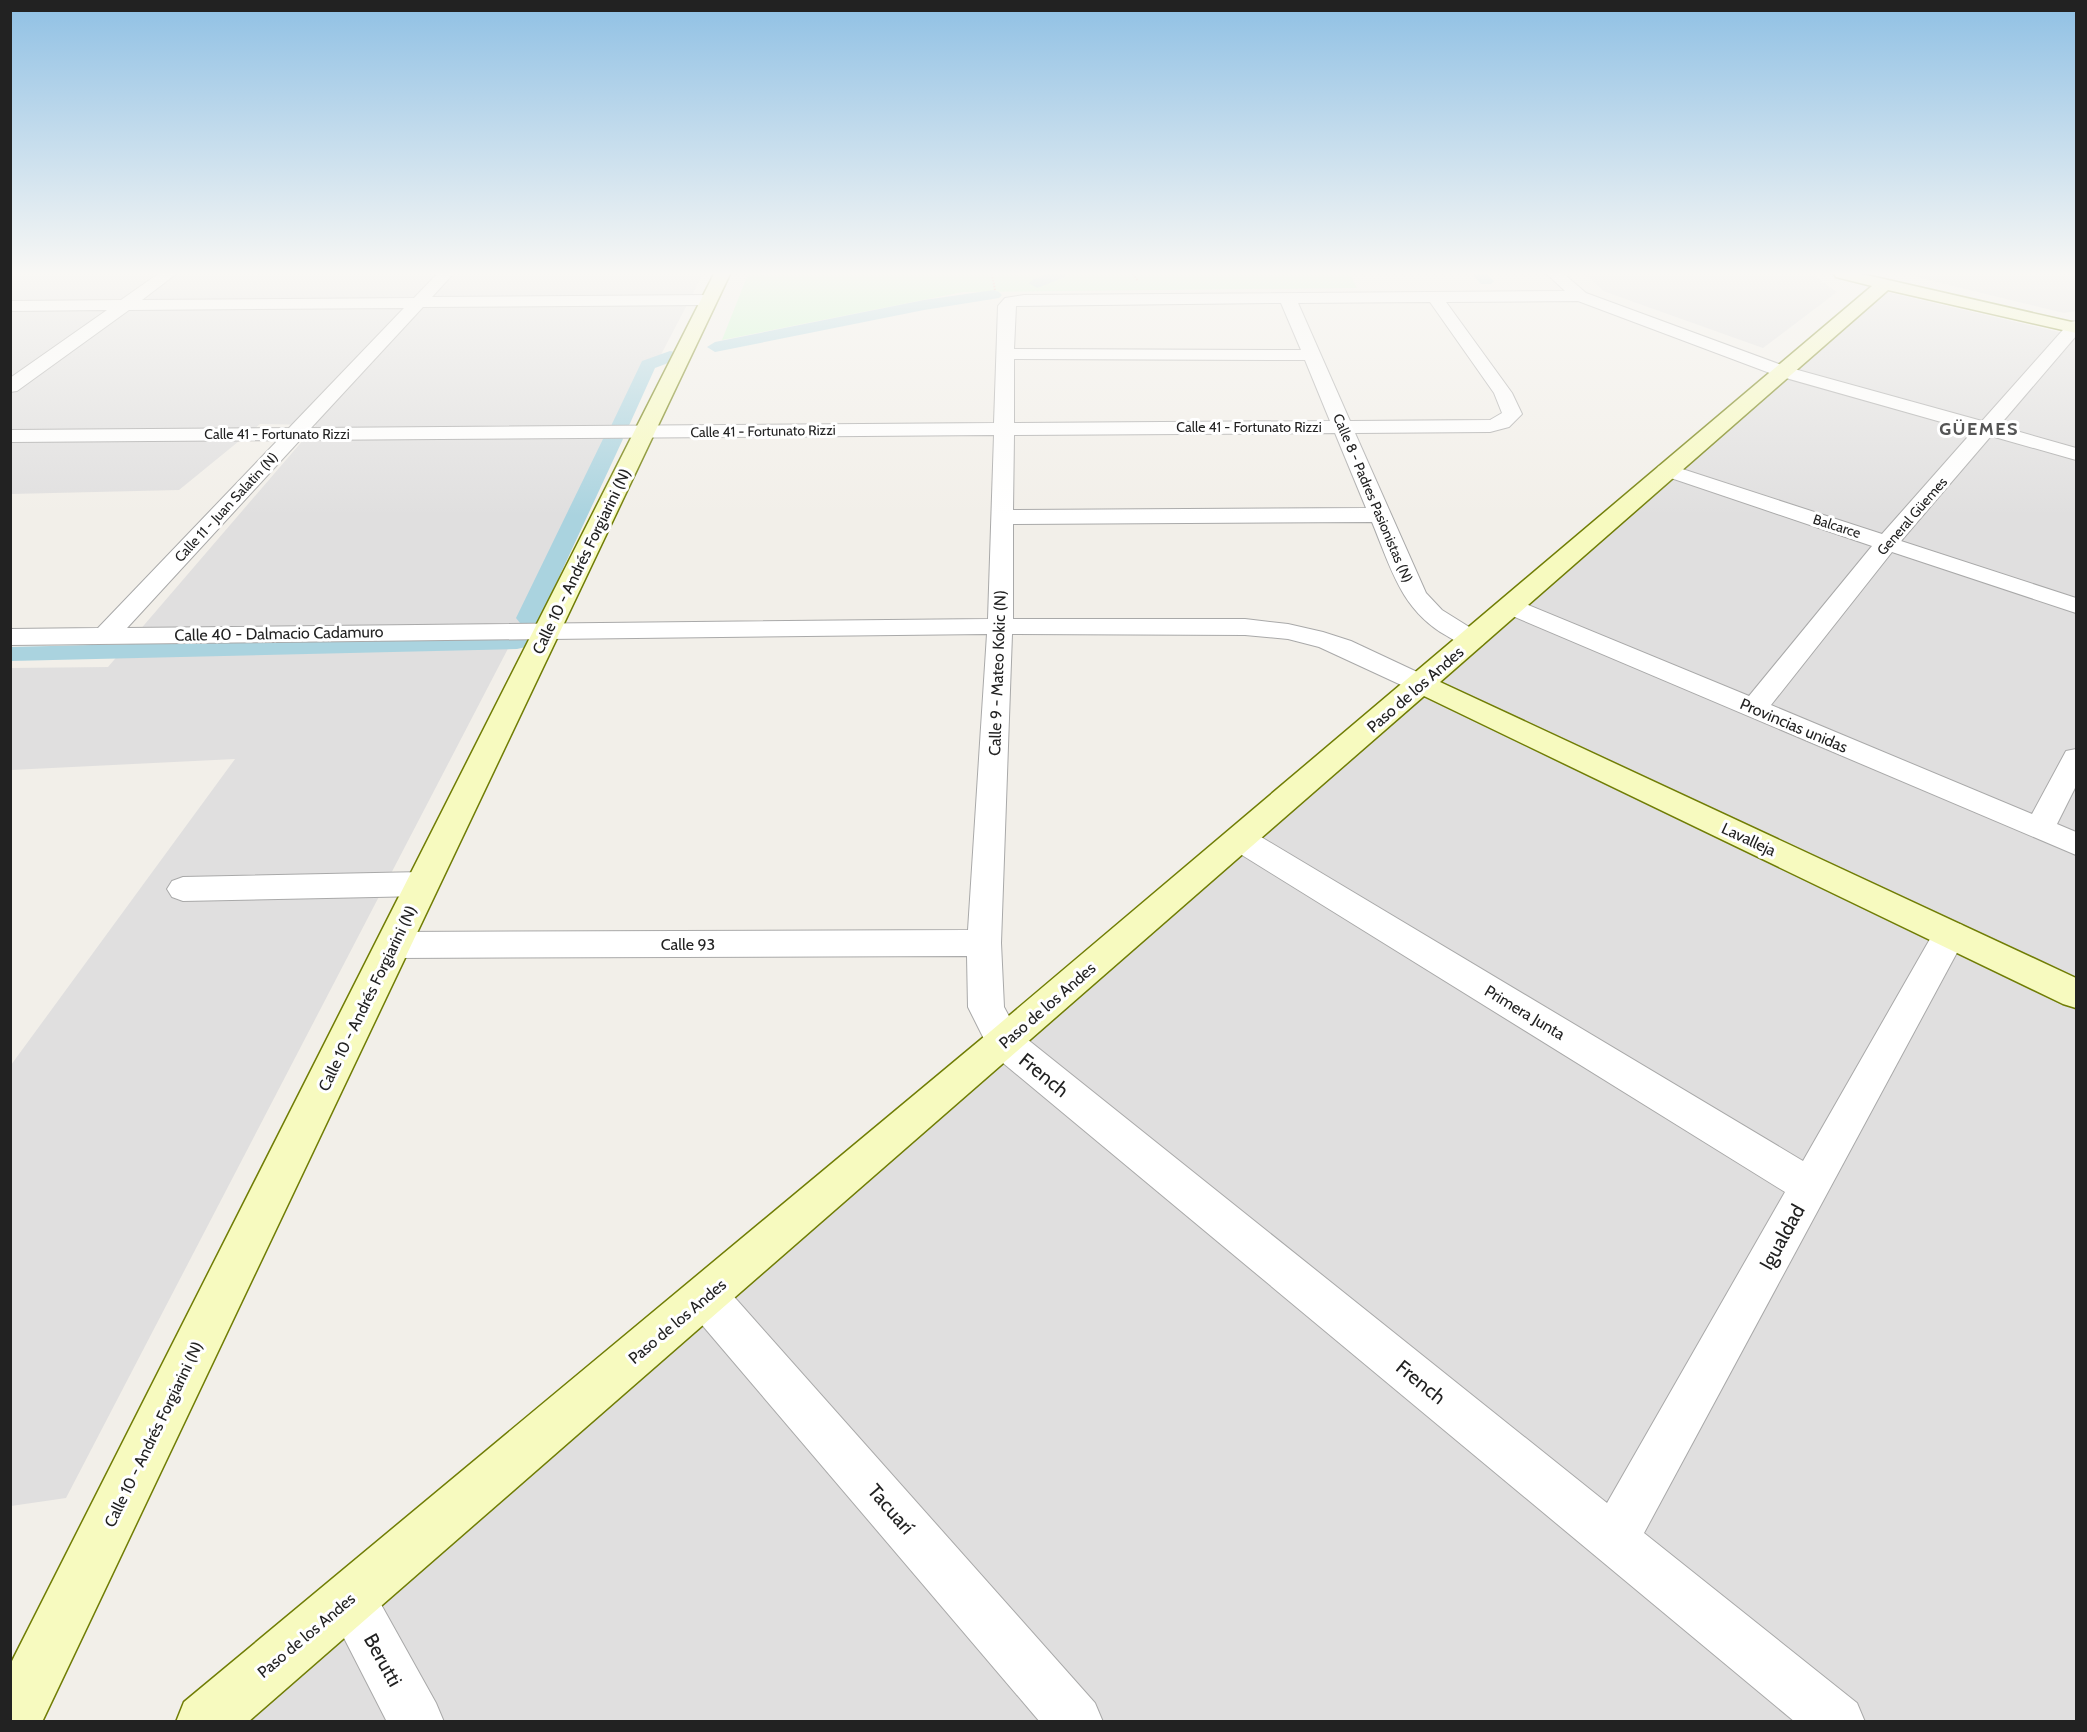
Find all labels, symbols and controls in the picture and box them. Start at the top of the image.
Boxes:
street label: Calle 8 - Padres Pasionistas (N) [1329,411,1417,585]
street label: Calle 41 - Fortunato Rizzi [1176,418,1322,436]
district label: GÜEMES [1939,418,2019,440]
street label: Calle 41 - Fortunato Rizzi [690,421,836,441]
street label: Calle 41 - Fortunato Rizzi [204,425,350,443]
street label: Calle 11 - Juan Salatin (N) [170,448,282,566]
street label: Calle 10 - Andrés Forgiarini (N) [528,465,635,657]
street label: General Güemes [1873,473,1951,559]
street label: Balcarce [1811,510,1863,542]
street label: Calle 9 - Mateo Kokic (N) [985,590,1010,756]
street label: Calle 40 - Dalmacio Cadamuro [174,622,384,645]
street label: Paso de los Andes [1363,642,1468,736]
street label: Provincias unidas [1737,694,1851,757]
street label: Lavalleja [1719,819,1779,860]
street label: Calle 10 - Andrés Forgiarini (N) [314,902,421,1094]
street label: Calle 93 [661,935,715,954]
street label: Paso de los Andes [995,958,1100,1052]
street label: Primera Junta [1481,981,1569,1044]
street label: French [1014,1048,1074,1102]
street label: Igualdad [1754,1200,1810,1274]
street label: Paso de los Andes [625,1275,730,1368]
street label: Calle 10 - Andrés Forgiarini (N) [100,1338,207,1530]
street label: French [1391,1355,1451,1409]
street label: Tacuarí [863,1479,919,1539]
street label: Paso de los Andes [254,1589,359,1682]
street label: Berutti [359,1629,407,1691]

